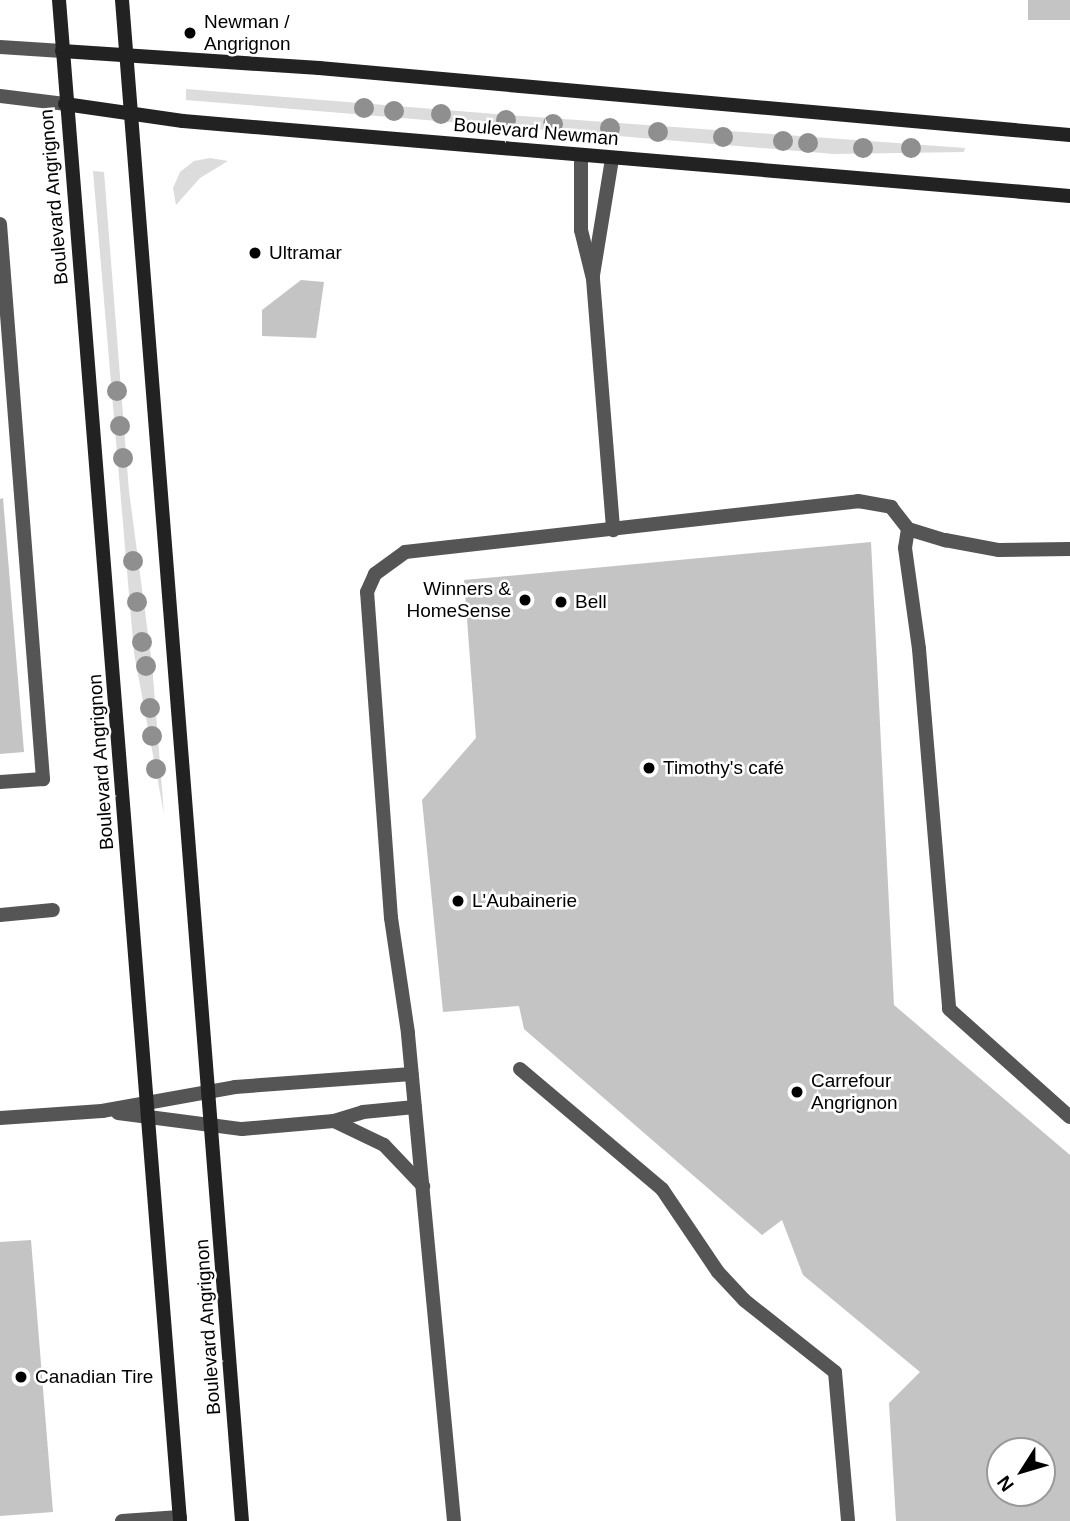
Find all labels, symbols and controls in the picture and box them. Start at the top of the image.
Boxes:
place label: Newman / Angrignon [204,11,291,55]
marker: Newman / Angrignon [182,25,198,41]
street label: Boulevard Angrignon [35,108,73,286]
street label: Boulevard Newman [452,113,620,151]
place label: Ultramar [269,242,342,264]
marker: Ultramar [247,245,263,261]
place label: Winners & HomeSense [406,578,511,622]
place label: Bell [575,591,607,613]
marker: Winners & HomeSense [517,592,533,608]
marker: Bell [553,594,569,610]
street label: Boulevard Angrignon [83,673,119,851]
place label: Timothy's café [663,757,784,779]
marker: Timothy's café [641,760,657,776]
place label: L'Aubainerie [472,890,577,912]
marker: L'Aubainerie [450,893,466,909]
place label: Carrefour Angrignon [811,1070,898,1114]
marker: Carrefour Angrignon [789,1084,805,1100]
street label: Boulevard Angrignon [190,1238,226,1416]
place label: Canadian Tire [35,1366,154,1388]
marker: Canadian Tire [13,1369,29,1385]
north arrow [986,1437,1056,1507]
text: N [993,1472,1018,1496]

